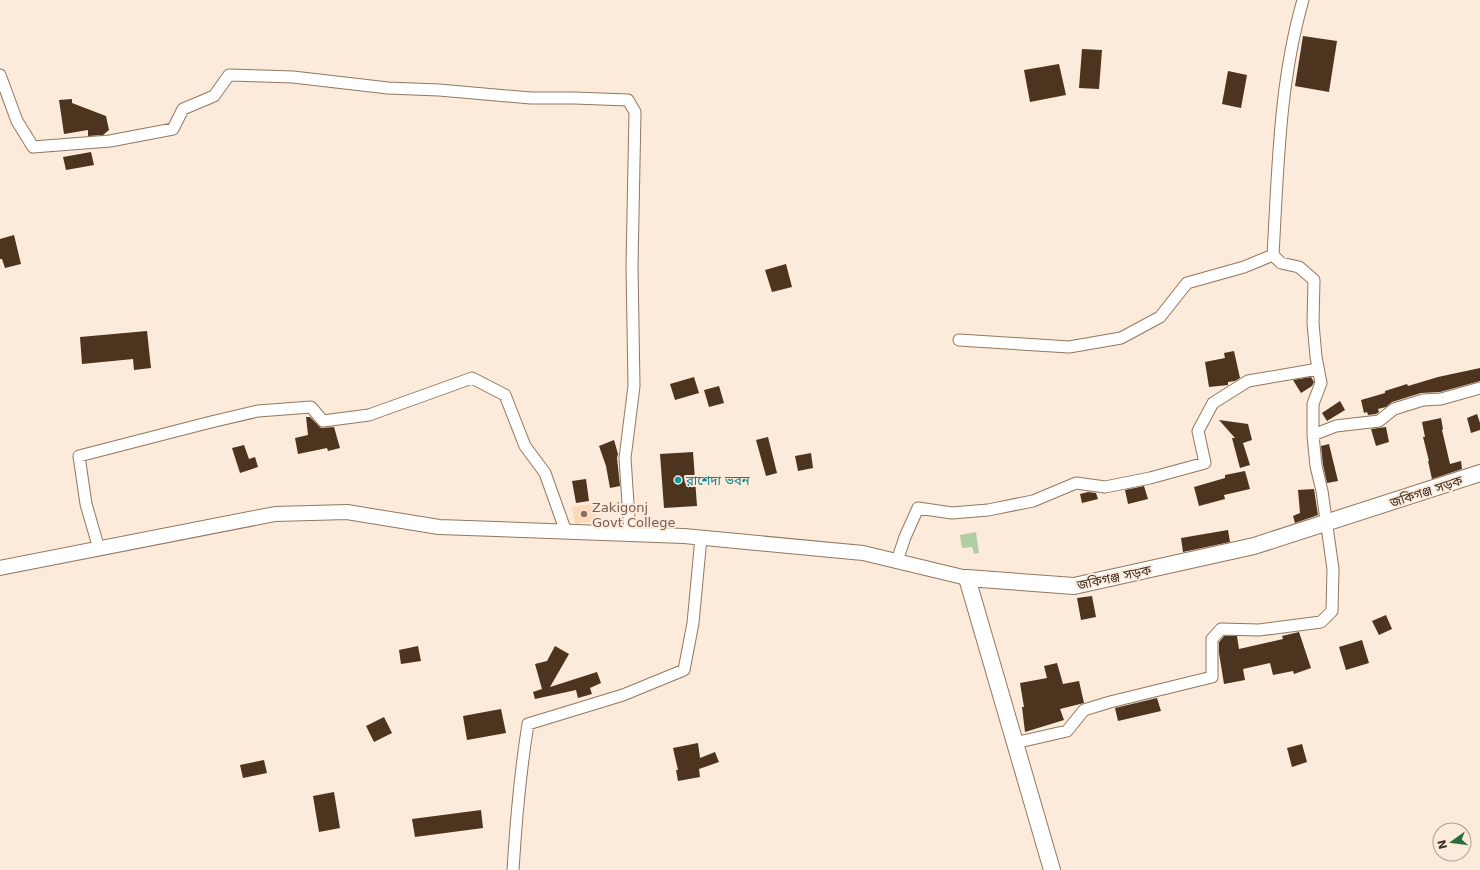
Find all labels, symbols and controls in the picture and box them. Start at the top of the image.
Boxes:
place label: রাশেদা ভবন [685,473,750,488]
street label: জকিগঞ্জ সড়ক [1387,473,1465,511]
marker: রাশেদা ভবন [673,475,683,485]
place label: Zakigonj Govt College [592,500,675,530]
marker: Zakigonj Govt College [579,509,589,519]
street label: জকিগঞ্জ সড়ক [1075,562,1153,593]
north arrow [1432,822,1472,862]
text: N [1435,838,1450,850]

